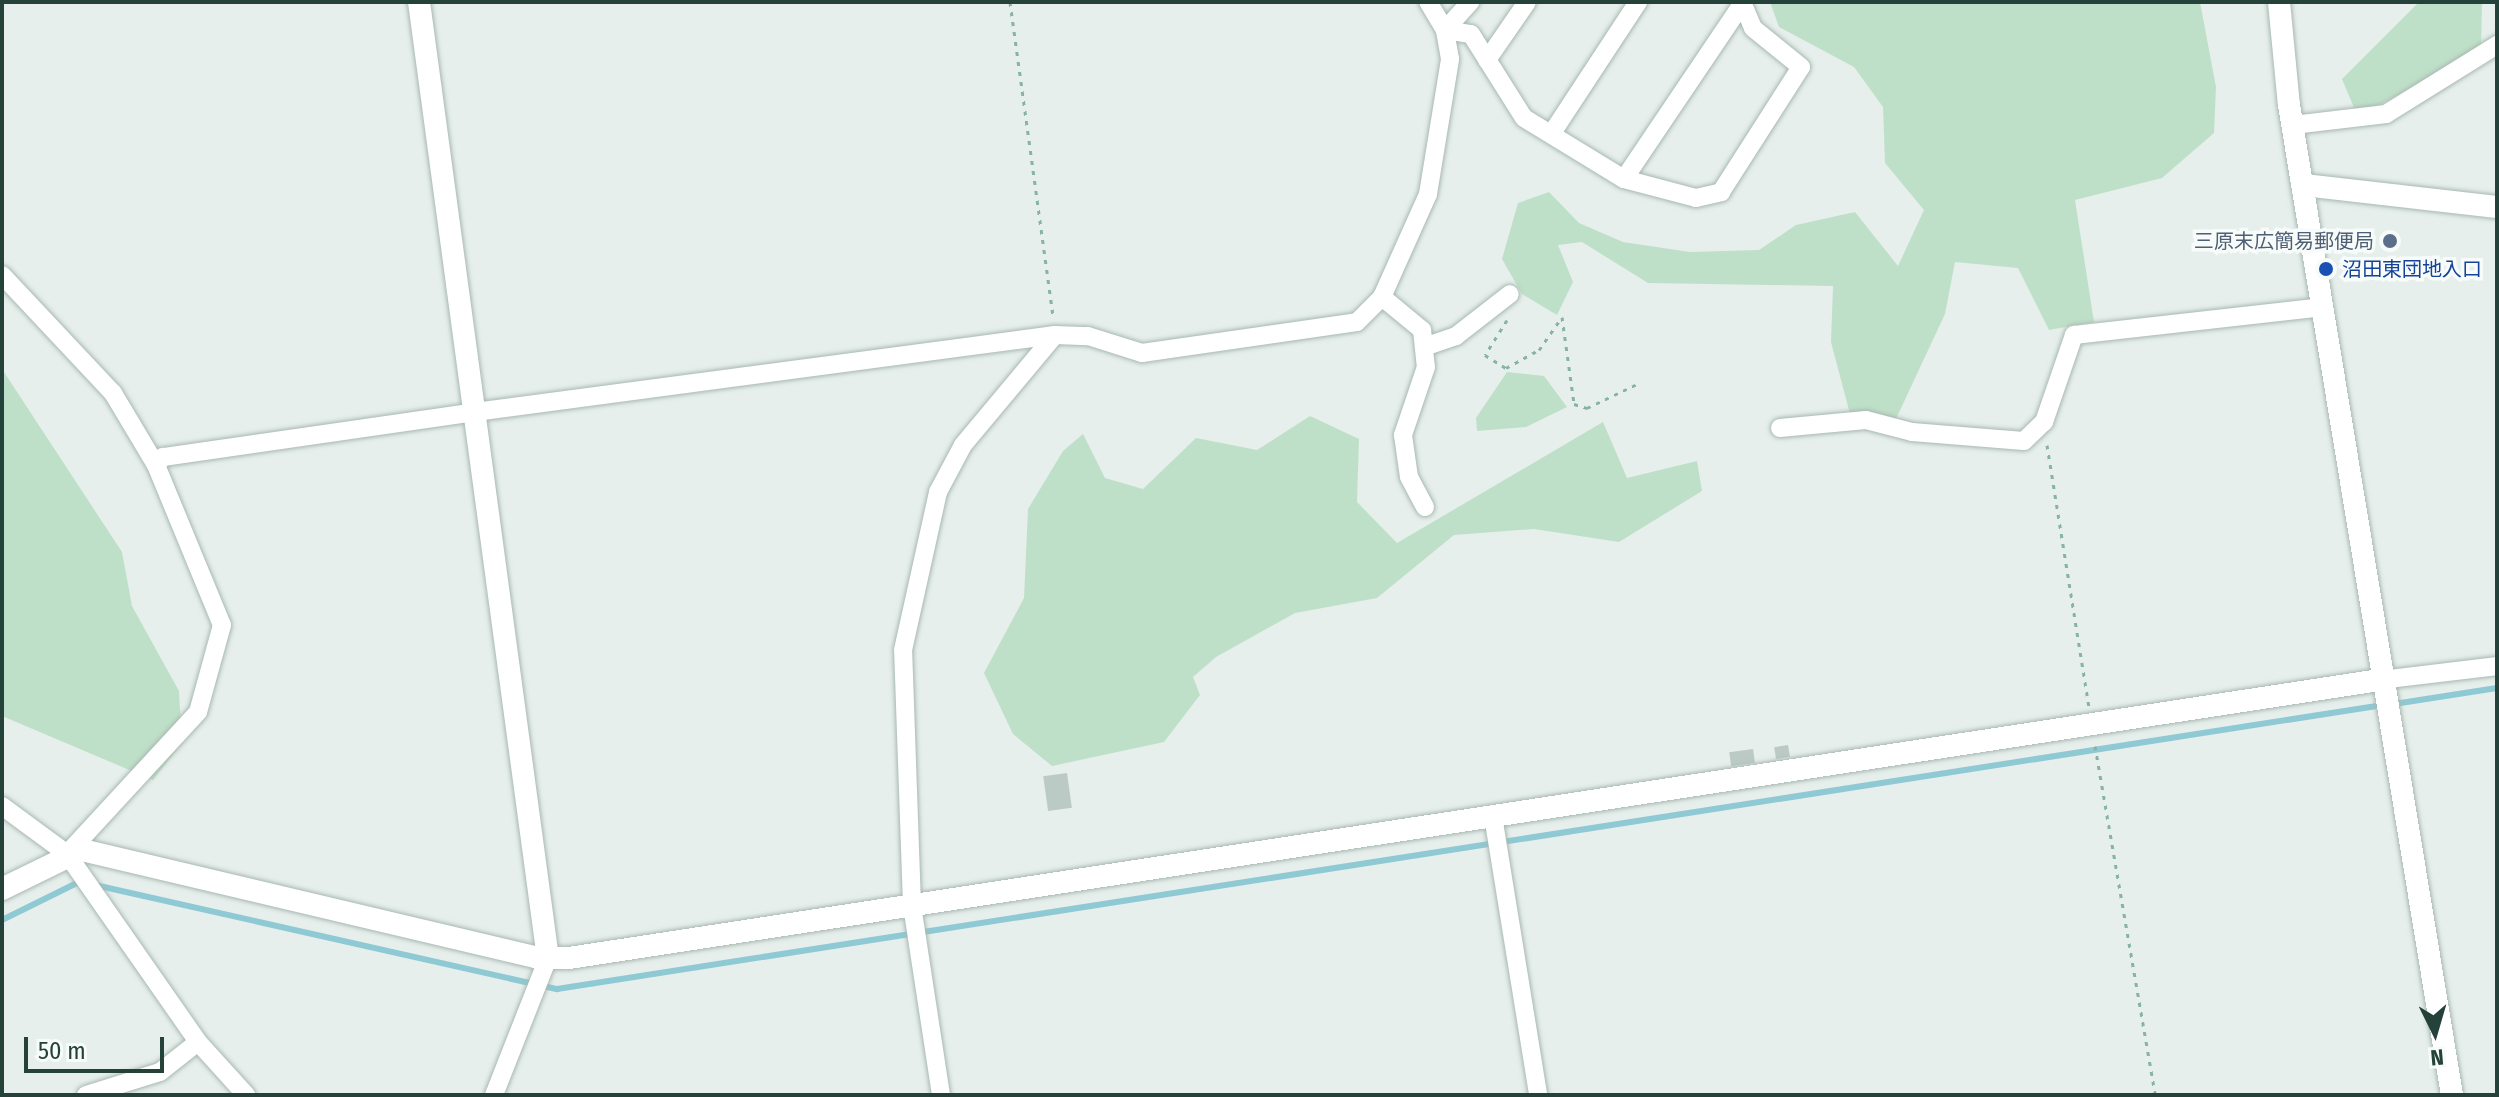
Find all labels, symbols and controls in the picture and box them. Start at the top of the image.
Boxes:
place label: 三原末広簡易郵便局 [2194,229,2374,253]
marker: 三原末広簡易郵便局 [2381,232,2399,250]
place label: 沼田東団地入口 [2342,257,2482,281]
marker: 沼田東団地入口 [2317,260,2335,278]
north arrow [2395,993,2475,1073]
scale bar [28,1021,168,1071]
text: 50 m [38,1037,86,1065]
text: N [2429,1043,2445,1071]

